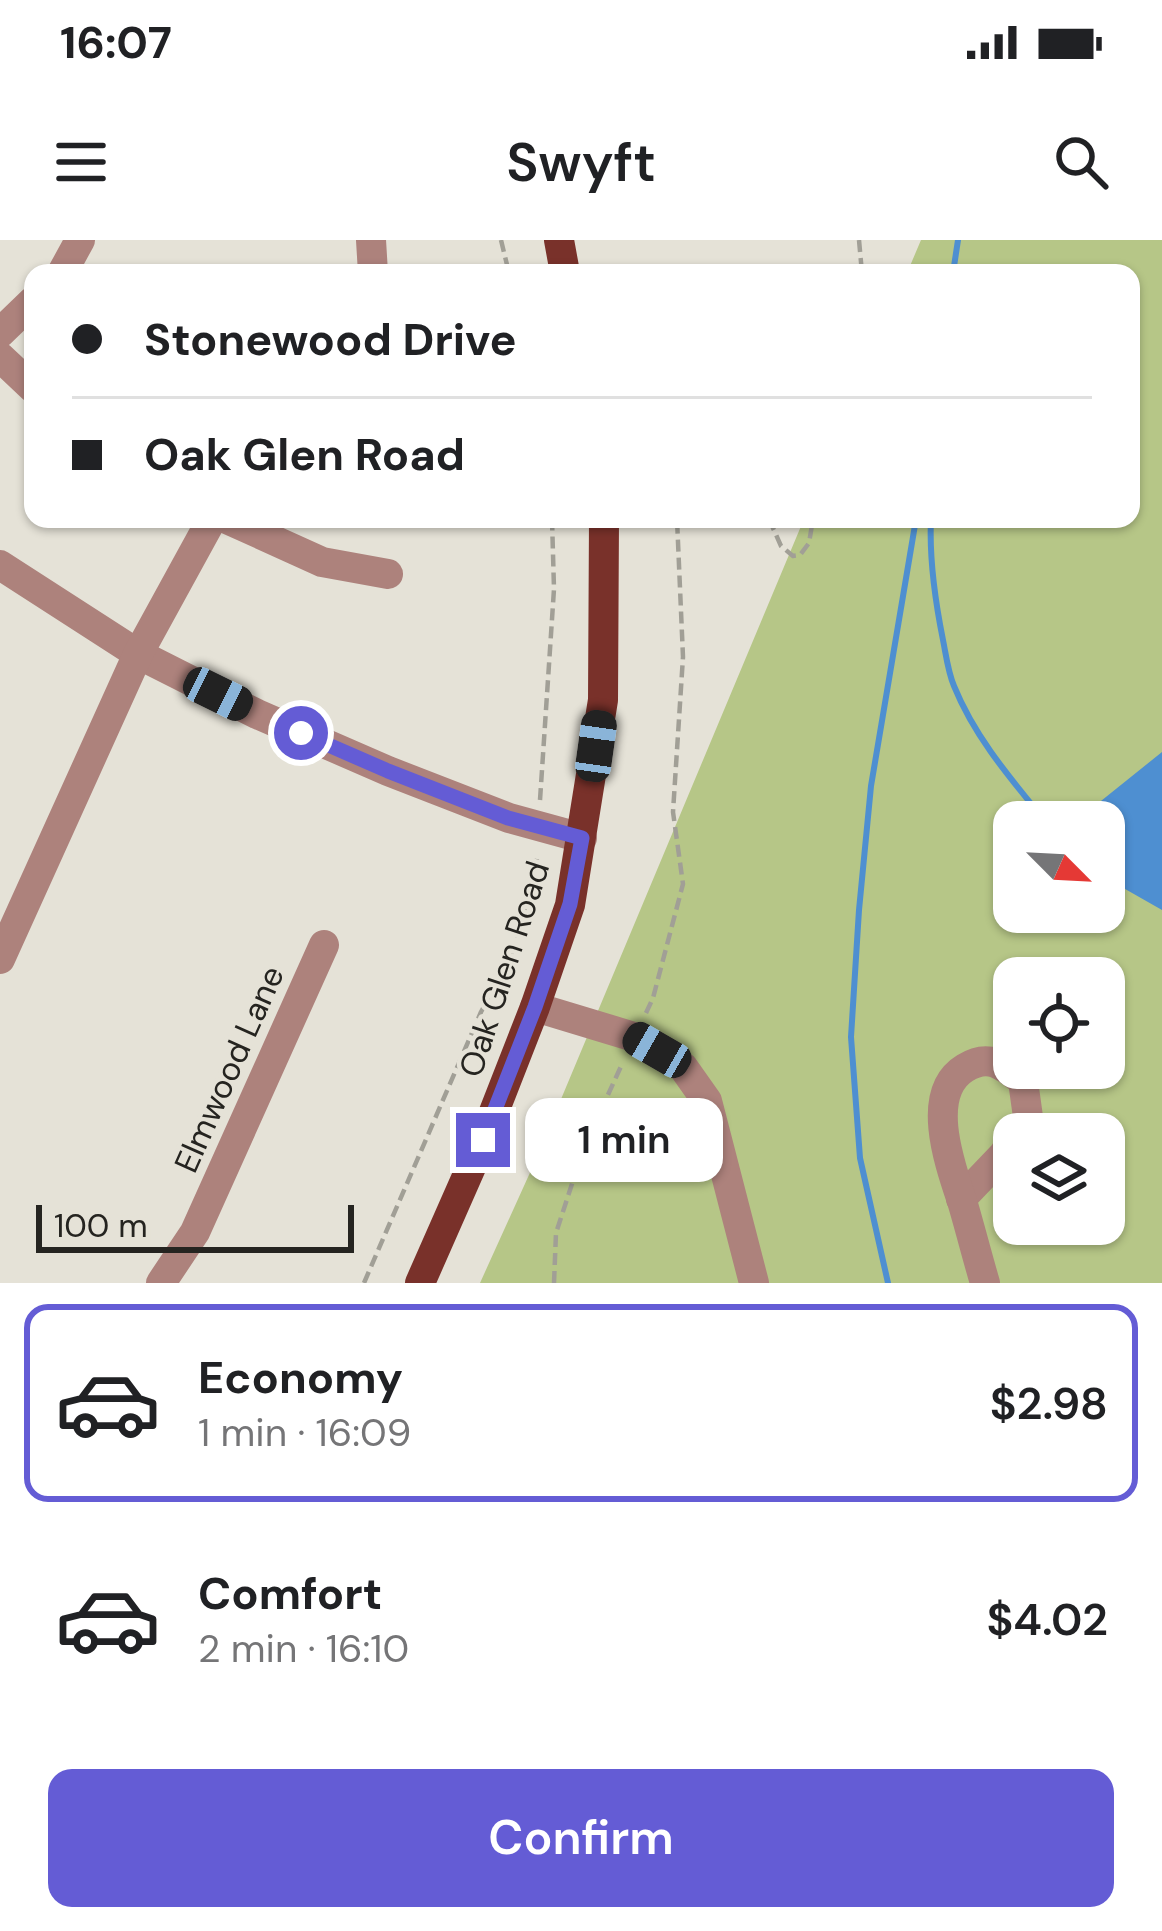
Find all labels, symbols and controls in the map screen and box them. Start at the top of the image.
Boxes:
text: 16:07 [60,13,172,72]
text: Swyft [506,127,656,198]
icon: menu [48,129,114,195]
icon: search [1048,129,1114,195]
text: Stonewood Drive [144,310,517,369]
text: Oak Glen Road [144,425,465,484]
car [178,662,258,726]
route start [274,706,328,760]
car [573,708,619,784]
north arrow [993,801,1125,933]
map controls [993,801,1125,1245]
street label: Oak Glen Road [449,856,559,1082]
button: locate [993,957,1125,1089]
street label: Elmwood Lane [164,959,294,1179]
car [617,1016,697,1084]
callout: 1 min [525,1098,723,1182]
route end [456,1113,510,1167]
button: layers [993,1113,1125,1245]
text: 1 min [577,1114,671,1165]
scale bar [36,1199,354,1252]
text: 100 m [54,1204,148,1247]
text: Economy [198,1348,403,1407]
icon: car [54,1349,162,1457]
text: $2.98 [990,1374,1108,1433]
text: 1 min · 16:09 [198,1407,411,1458]
text: Comfort [198,1564,382,1623]
icon: car [54,1565,162,1673]
text: $4.02 [986,1590,1108,1649]
text: 2 min · 16:10 [198,1623,409,1674]
button: Confirm [48,1769,1114,1907]

